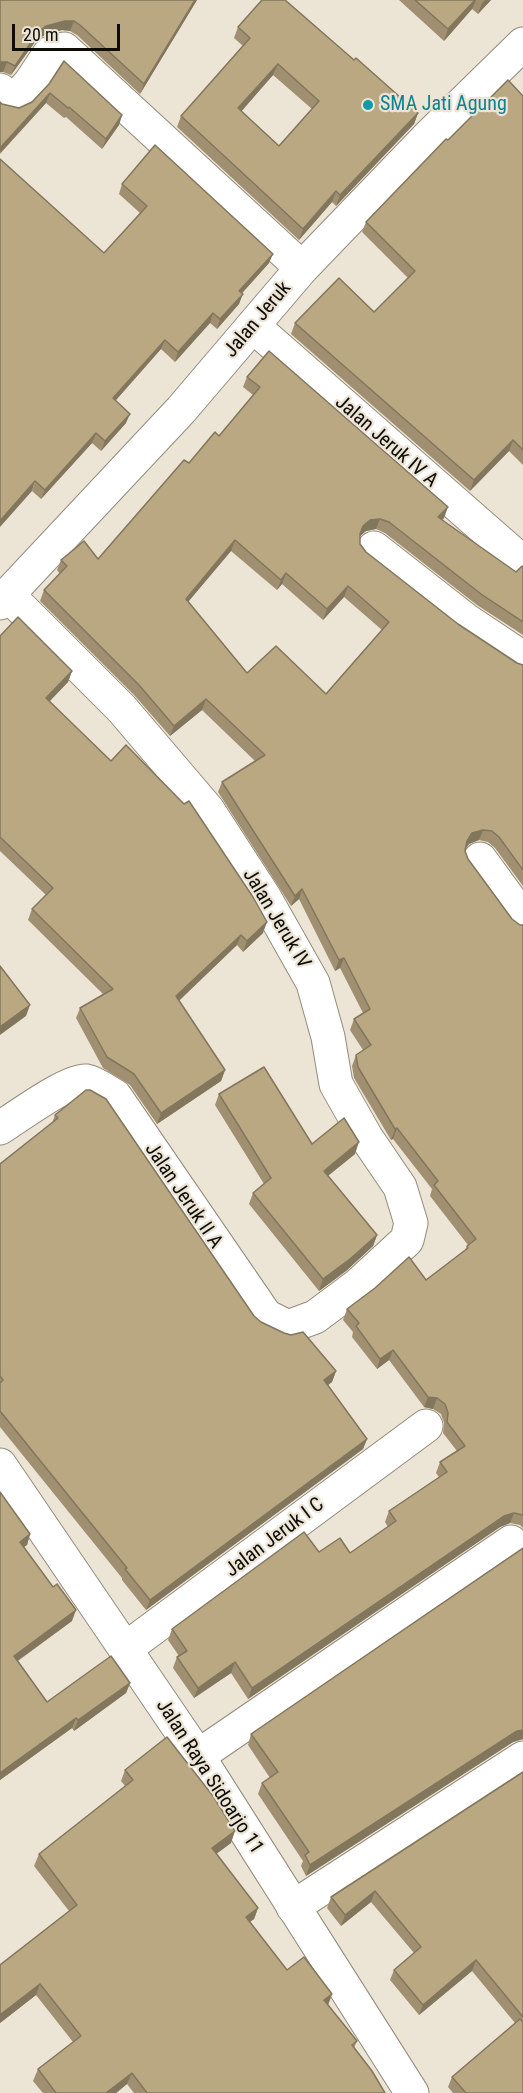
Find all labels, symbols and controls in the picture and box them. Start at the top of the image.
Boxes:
scale bar [15,12,123,50]
text: 20 m [23,24,58,45]
place label: SMA Jati Agung [380,93,507,117]
marker: SMA Jati Agung [361,98,375,112]
street label: Jalan Jeruk [219,277,297,363]
street label: Jalan Jeruk IV A [330,391,442,493]
street label: Jalan Jeruk IV [237,865,315,973]
street label: Jalan Jeruk II A [139,1139,227,1253]
street label: Jalan Jeruk I C [221,1493,329,1583]
street label: Jalan Raya Sidoarjo 11 [150,1695,268,1859]

